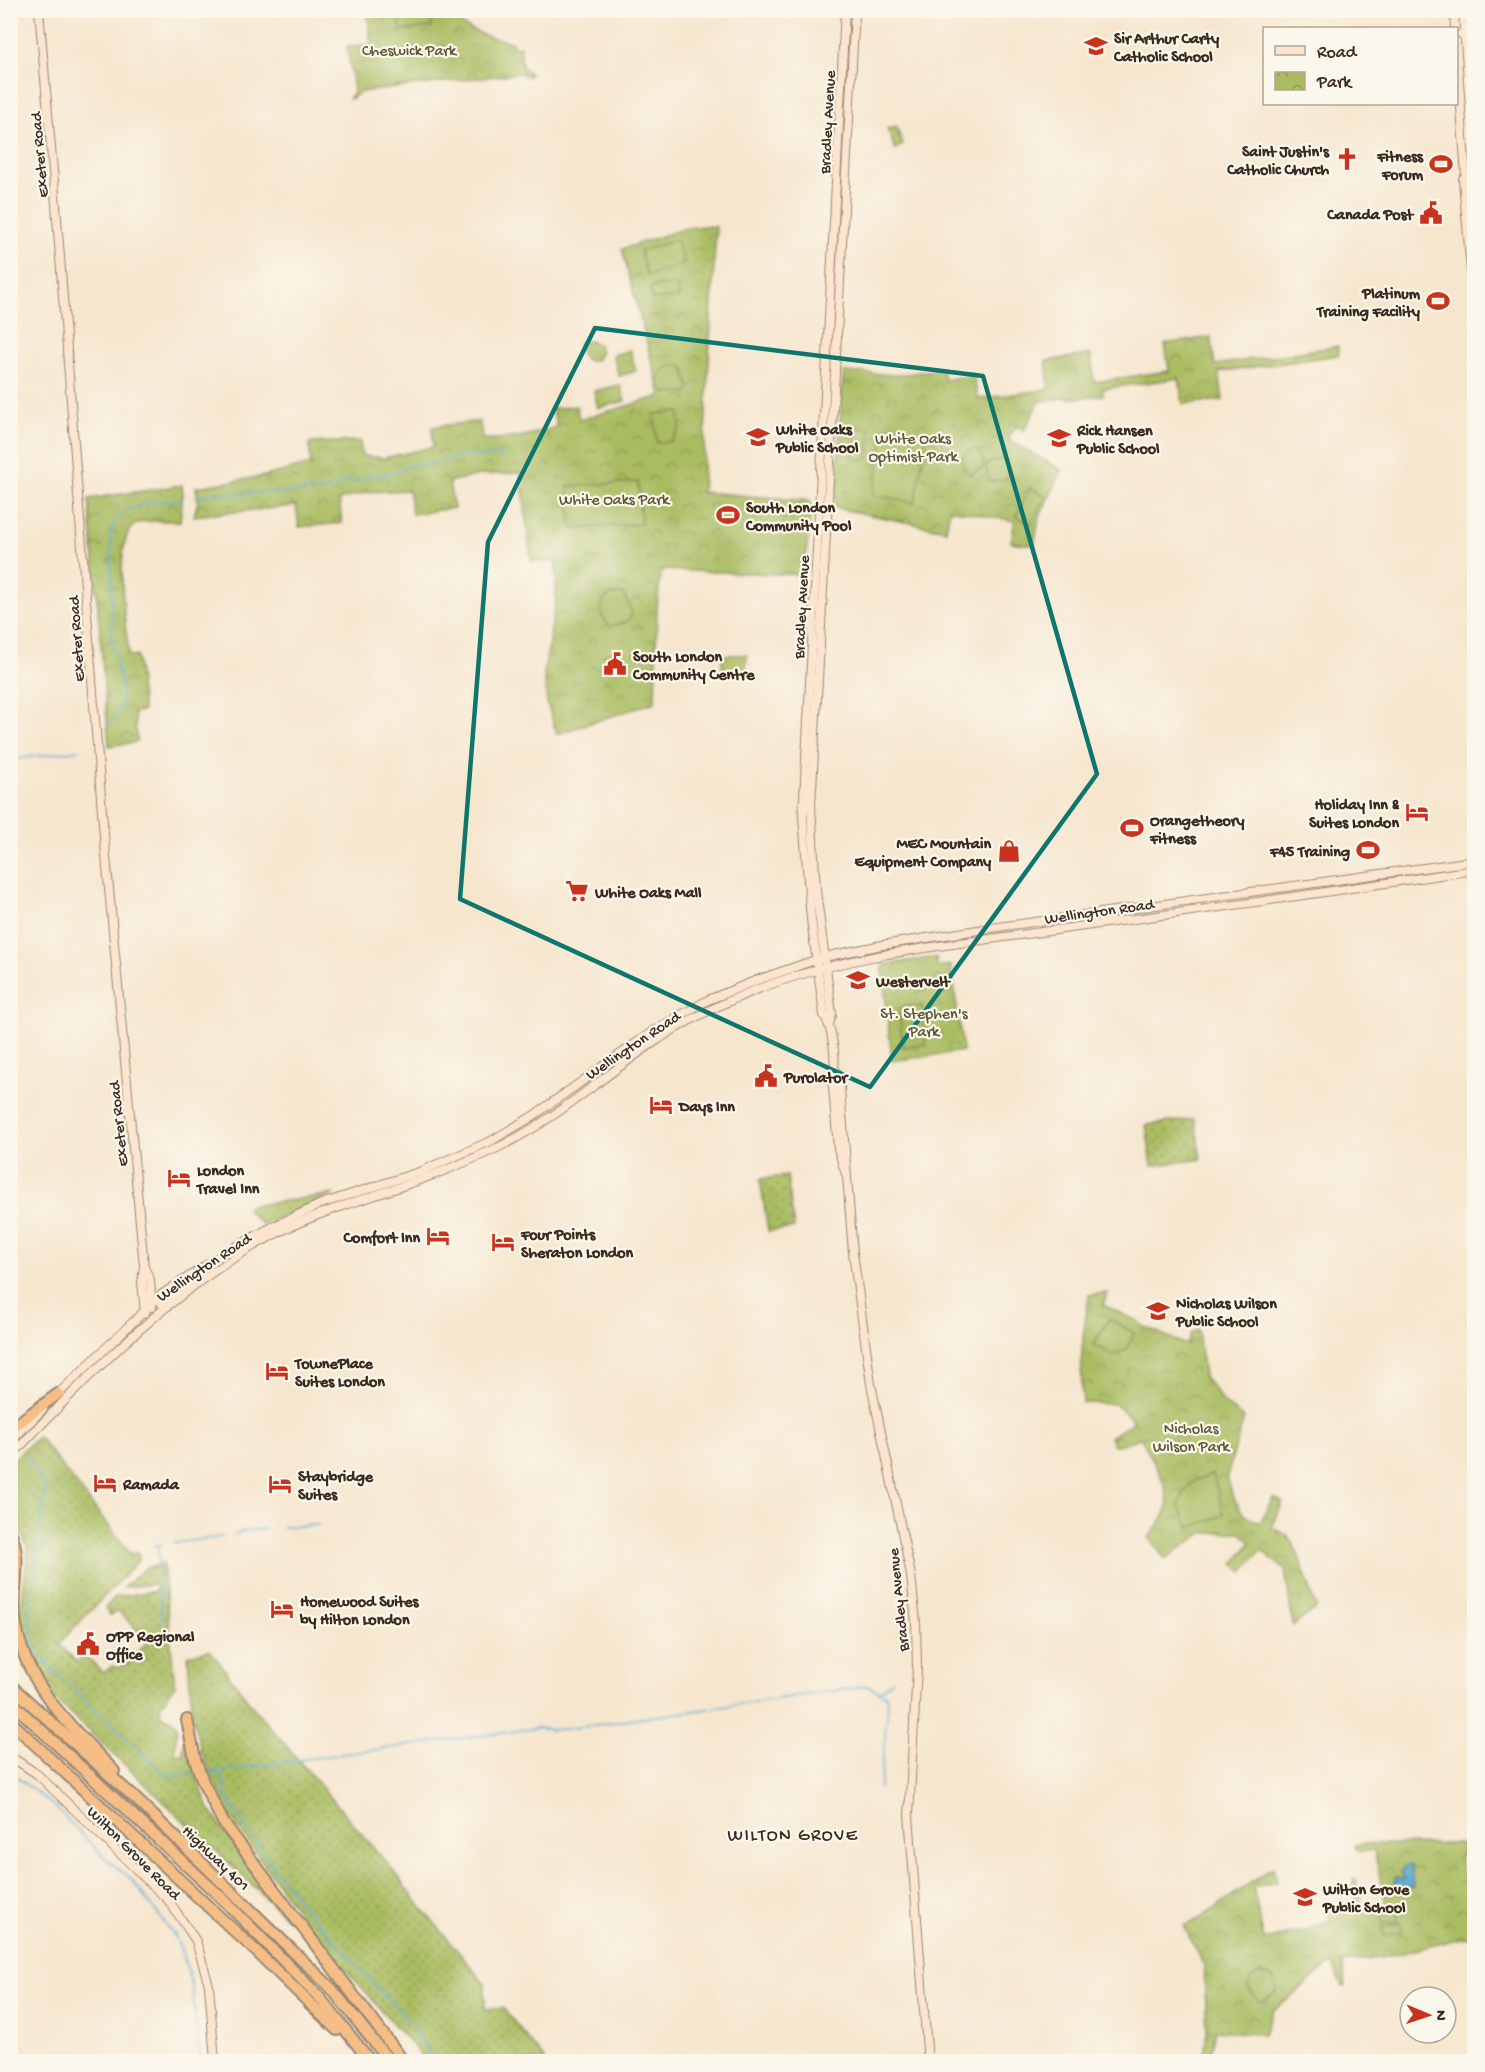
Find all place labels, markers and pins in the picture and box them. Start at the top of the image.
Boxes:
place label: Sir Arthur Carty Catholic School [1113,31,1219,68]
school or university icon: Sir Arthur Carty Catholic School [1083,33,1109,59]
place label: Saint Justin's Catholic Church [1226,144,1330,181]
church icon: Saint Justin's Catholic Church [1334,146,1360,172]
place label: Fitness Forum [1376,149,1424,186]
sports icon: Fitness Forum [1428,151,1454,177]
public building icon: Canada Post [1418,200,1444,226]
place label: Canada Post [1326,207,1414,226]
place label: Platinum Training Facility [1315,286,1421,323]
sports icon: Platinum Training Facility [1425,288,1451,314]
place label: White Oaks Public School [775,422,859,459]
place label: Rick Hansen Public School [1076,423,1160,460]
school or university icon: White Oaks Public School [745,424,771,450]
school or university icon: Rick Hansen Public School [1046,425,1072,451]
place label: South London Community Pool [745,500,852,537]
sports icon: South London Community Pool [715,502,741,528]
place label: South London Community Centre [632,649,755,686]
public building icon: South London Community Centre [602,651,628,677]
place label: Holiday Inn & Suites London [1309,797,1400,834]
hotel icon: Holiday Inn & Suites London [1404,799,1430,825]
place label: Orangetheory Fitness [1149,813,1244,850]
sports icon: Orangetheory Fitness [1119,815,1145,841]
place label: MEC Mountain Equipment Company [855,836,991,873]
sports icon: F45 Training [1355,837,1381,863]
shop icon: MEC Mountain Equipment Company [996,838,1022,864]
place label: F45 Training [1269,844,1350,863]
supermarket icon: White Oaks Mall [564,878,590,904]
place label: White Oaks Mall [594,885,702,904]
school or university icon: Westervelt [845,967,871,993]
place label: Westervelt [875,974,951,993]
public building icon: Purolator [753,1063,779,1089]
place label: Purolator [783,1070,850,1089]
hotel icon: Days Inn [648,1092,674,1118]
place label: Days Inn [677,1099,735,1118]
place label: London Travel Inn [195,1163,260,1200]
hotel icon: London Travel Inn [166,1165,192,1191]
hotel icon: Comfort Inn [425,1223,451,1249]
place label: Four Points Sheraton London [520,1227,633,1264]
place label: Comfort Inn [342,1229,420,1249]
hotel icon: Four Points Sheraton London [490,1229,516,1255]
place label: Nicholas Wilson Public School [1175,1296,1277,1333]
school or university icon: Nicholas Wilson Public School [1145,1298,1171,1324]
place label: TownePlace Suites London [293,1356,385,1393]
hotel icon: TownePlace Suites London [264,1358,290,1384]
place label: Staybridge Suites [298,1469,374,1506]
hotel icon: Ramada [92,1470,118,1496]
hotel icon: Staybridge Suites [267,1471,293,1497]
place label: Ramada [122,1477,180,1496]
place label: Homewood Suites by Hilton London [299,1594,419,1631]
hotel icon: Homewood Suites by Hilton London [269,1596,295,1622]
place label: OPP Regional Office [106,1629,195,1666]
public building icon: OPP Regional Office [75,1631,101,1657]
place label: Wilton Grove Public School [1322,1882,1410,1919]
school or university icon: Wilton Grove Public School [1292,1884,1318,1910]

